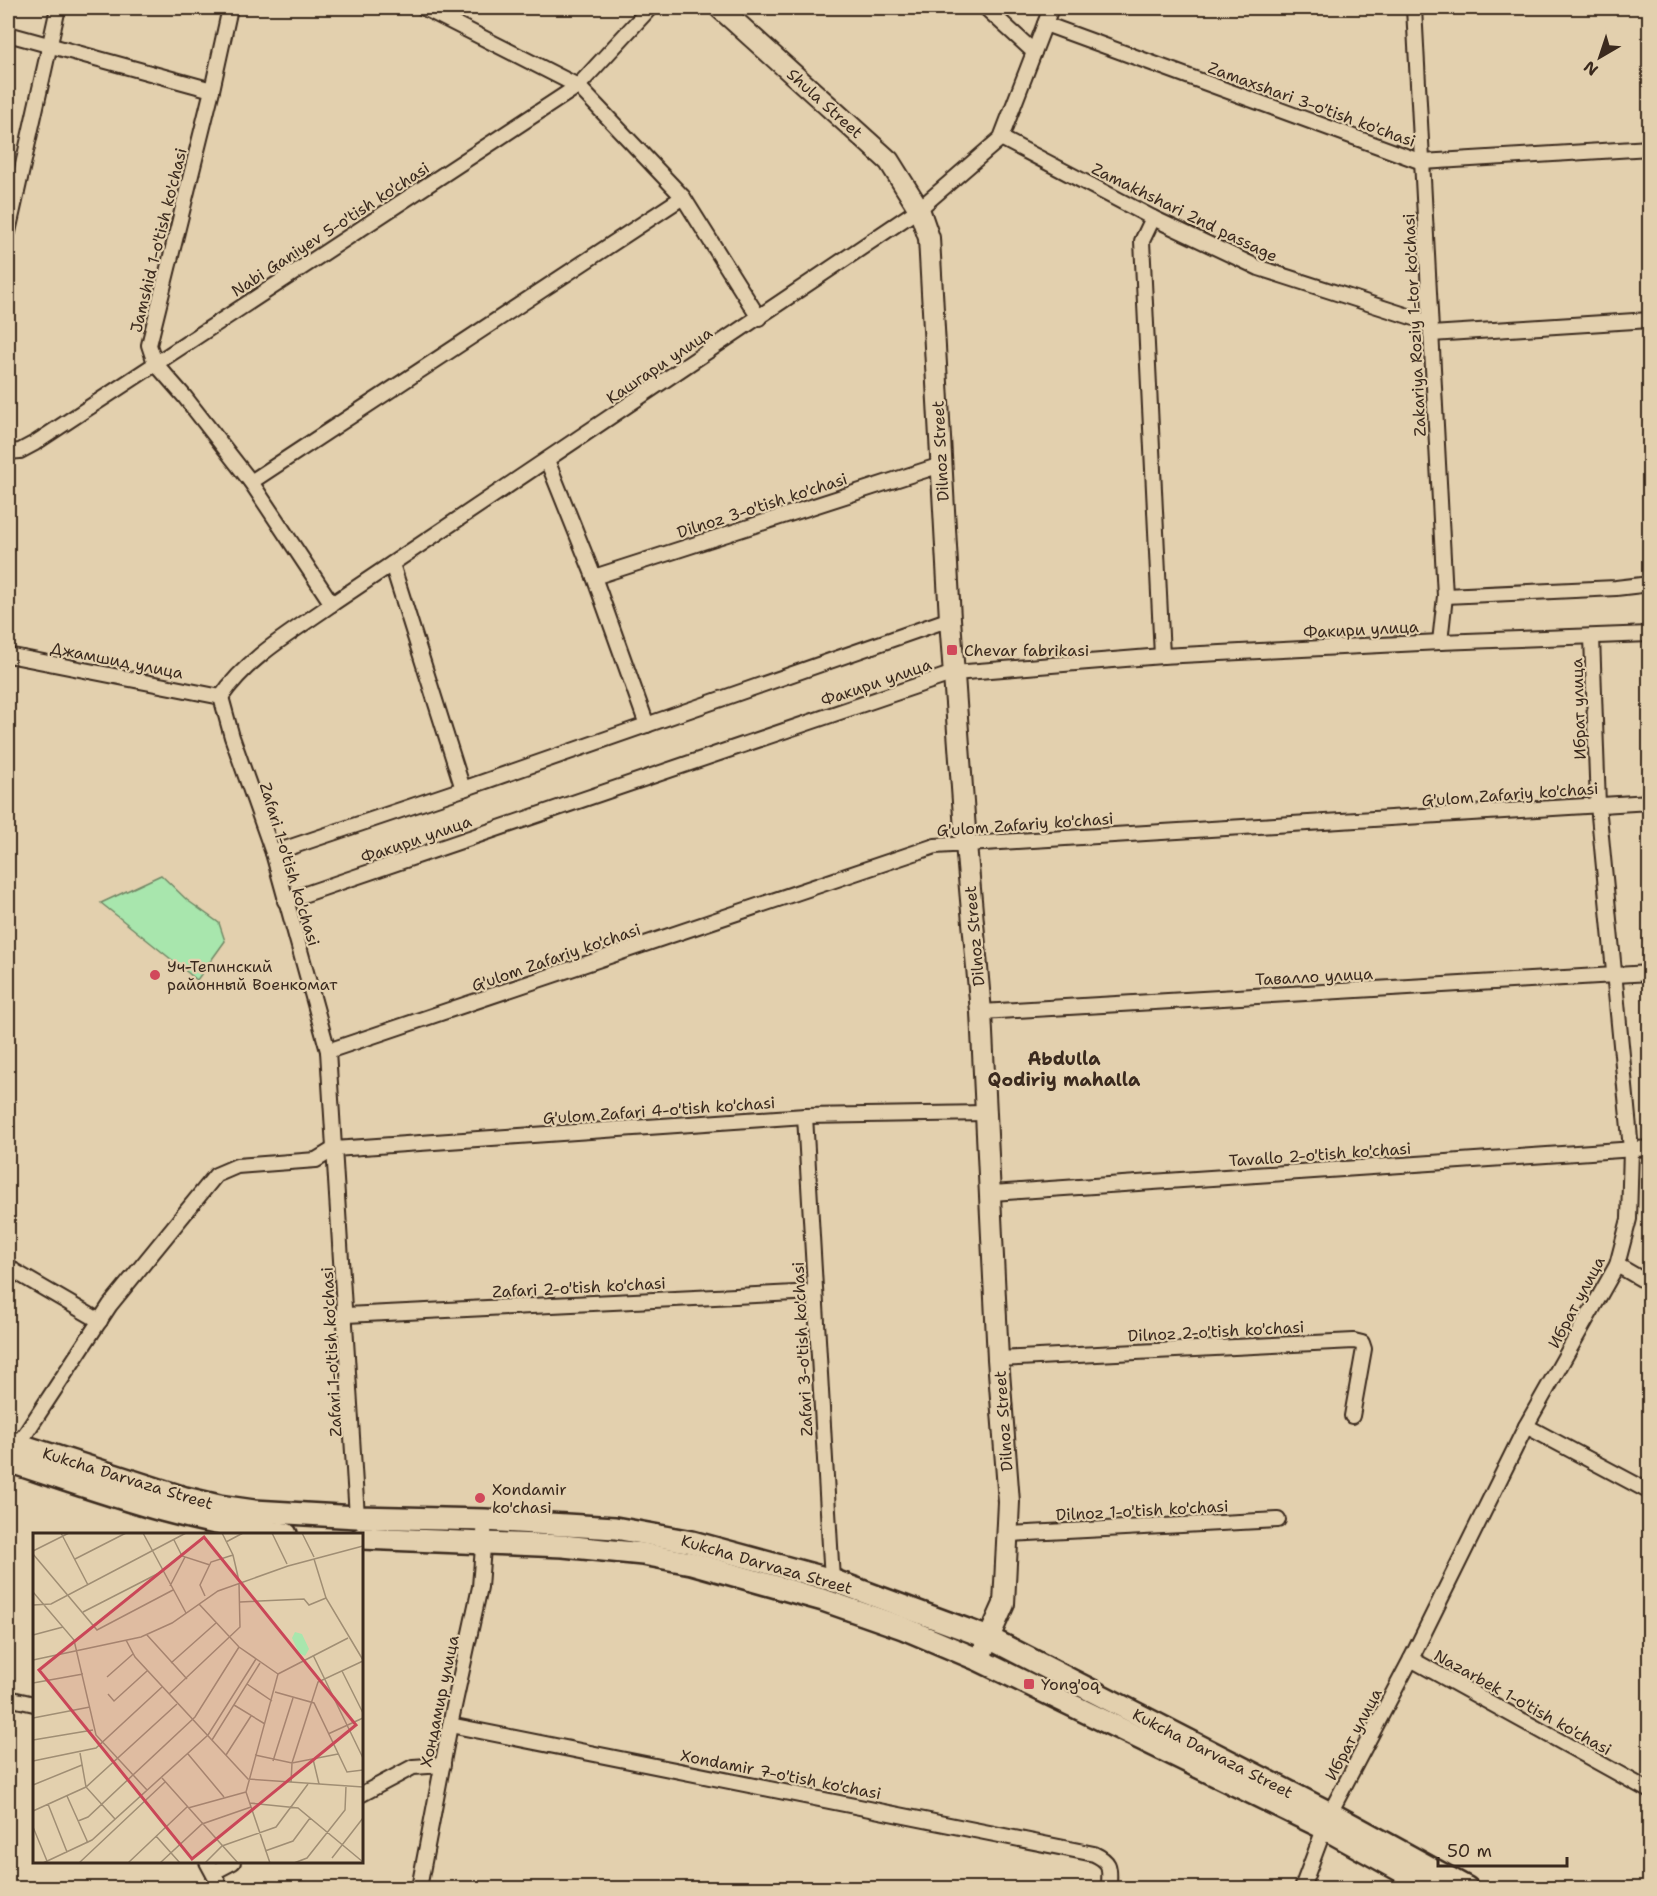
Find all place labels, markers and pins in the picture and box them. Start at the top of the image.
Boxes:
place label: Chevar fabrikasi [964,640,1089,661]
marker: Chevar fabrikasi [945,643,959,657]
place label: Уч-Тепинский районный Военкомат [167,956,338,995]
marker: Уч-Тепинский районный Военкомат [148,968,162,982]
place label: Xondamir ko'chasi [492,1479,567,1518]
marker: Xondamir ko'chasi [473,1491,487,1505]
place label: Yong'oq [1041,1674,1101,1695]
marker: Yong'oq [1022,1677,1036,1691]

